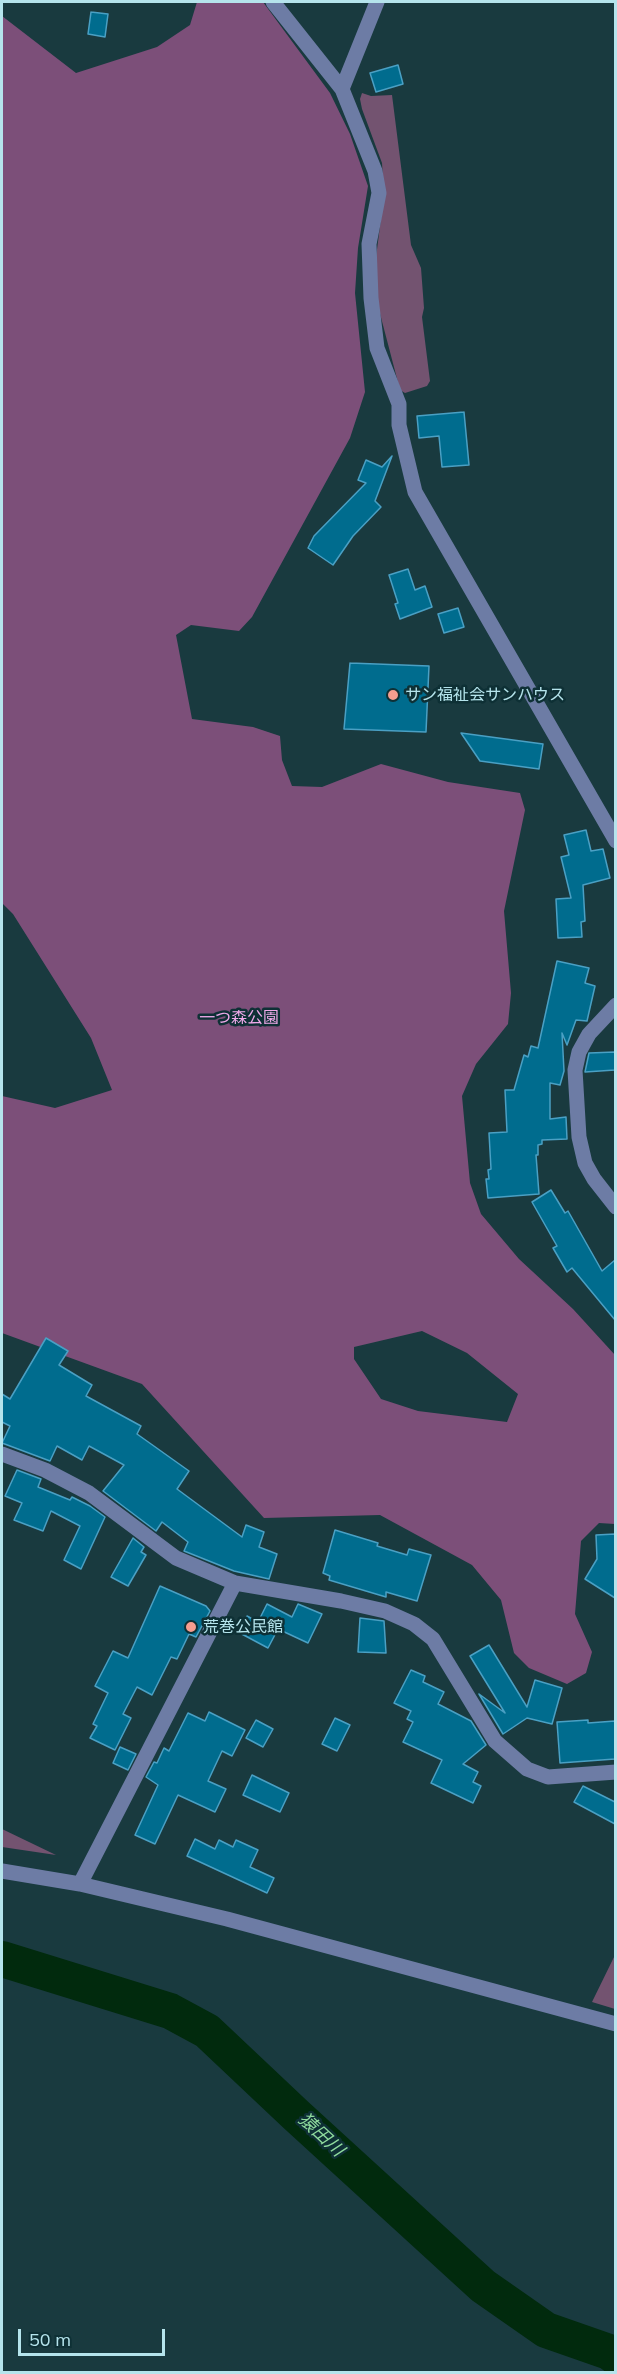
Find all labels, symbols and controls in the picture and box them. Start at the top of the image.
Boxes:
place label: サン福祉会サンハウス [405,685,565,705]
marker: サン福祉会サンハウス [386,688,400,702]
park label: 一つ森公園 [199,1008,279,1028]
place label: 荒巻公民館 [203,1617,283,1637]
marker: 荒巻公民館 [184,1620,198,1634]
water label: 猿田川 [294,2109,348,2161]
scale bar [21,2317,168,2355]
text: 50 m [29,2328,71,2351]

